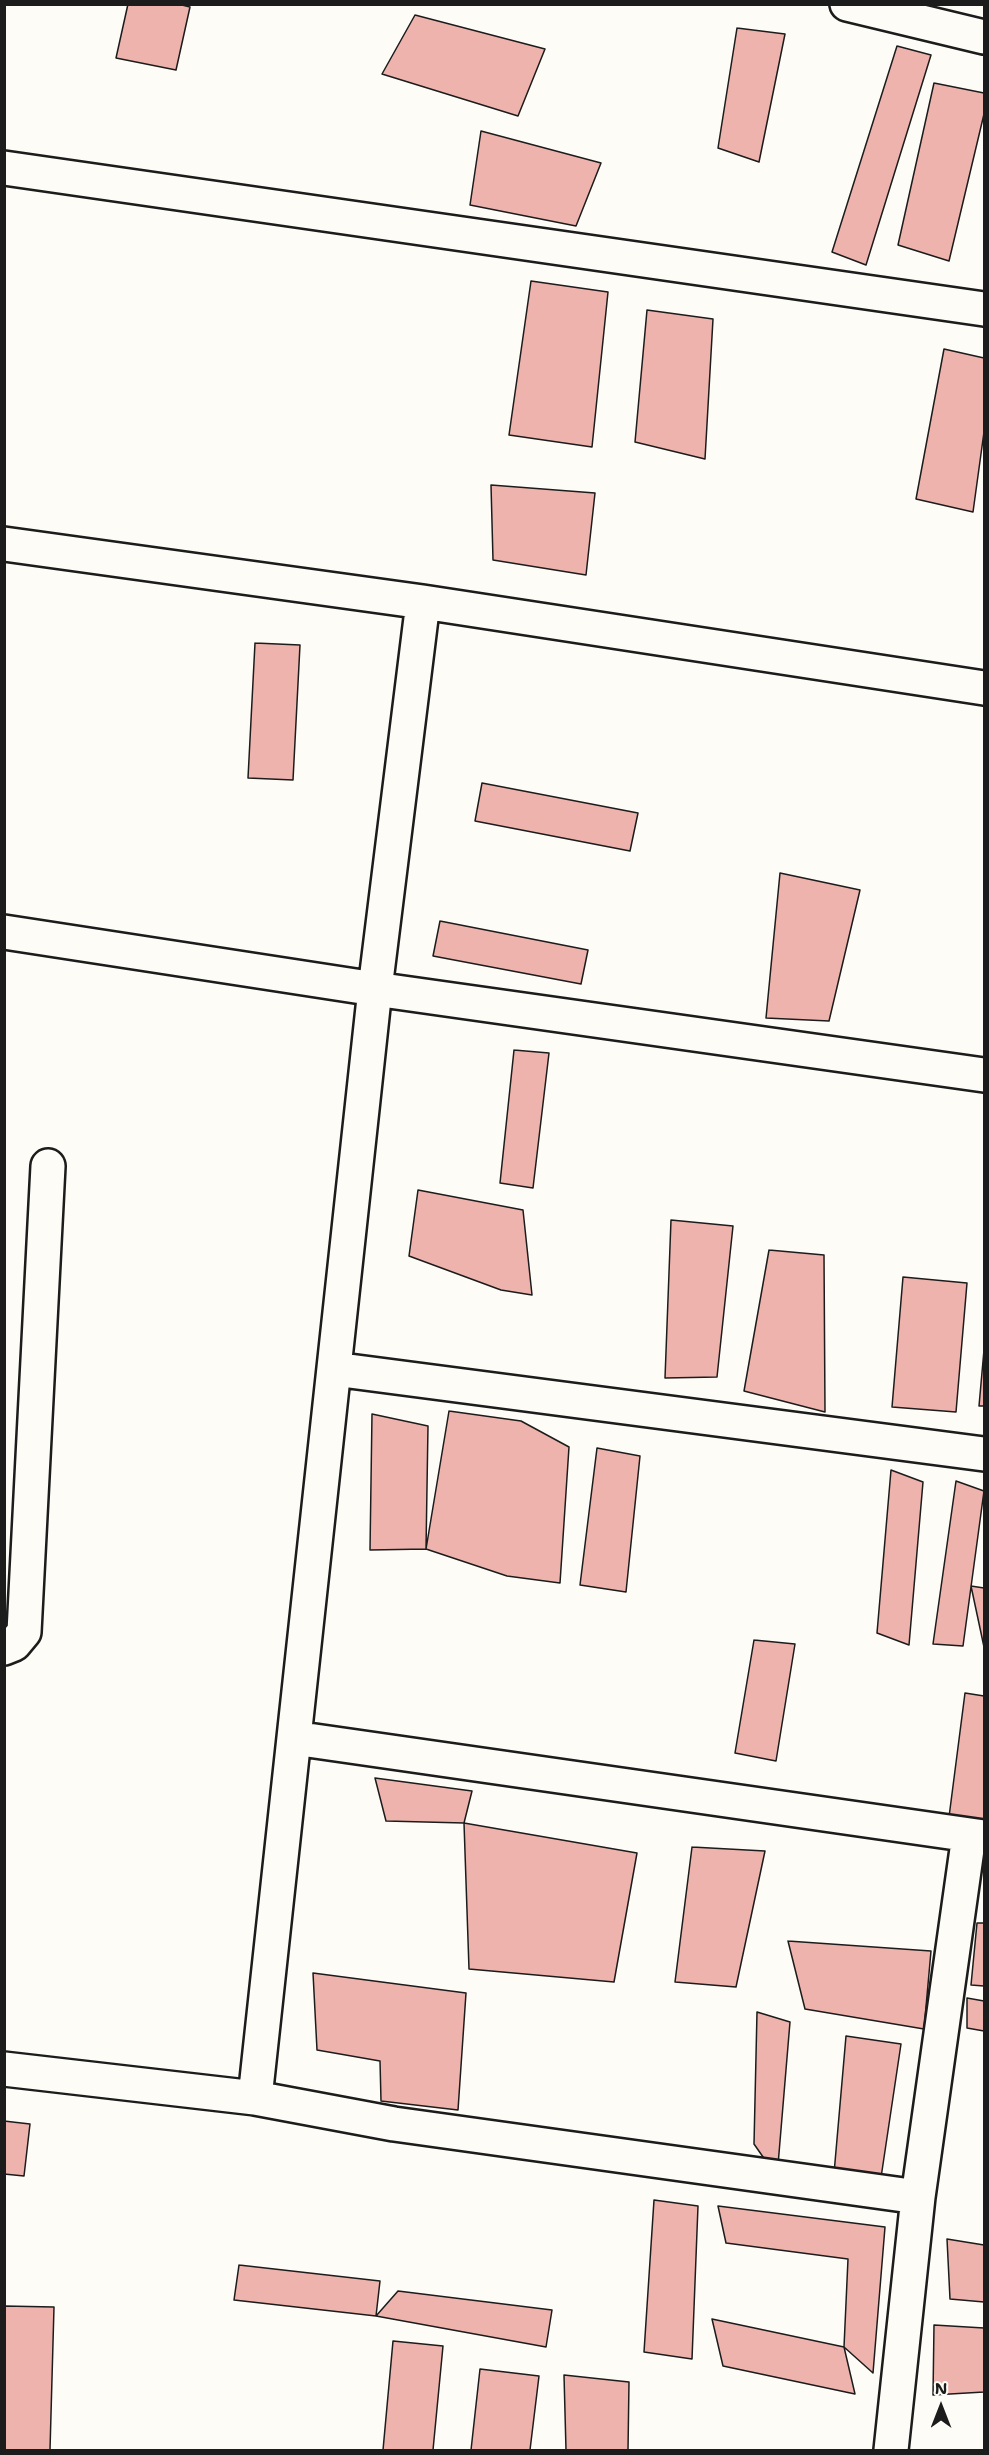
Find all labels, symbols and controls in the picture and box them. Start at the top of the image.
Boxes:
north arrow [911,2377,971,2437]
text: N [935,2378,947,2399]

